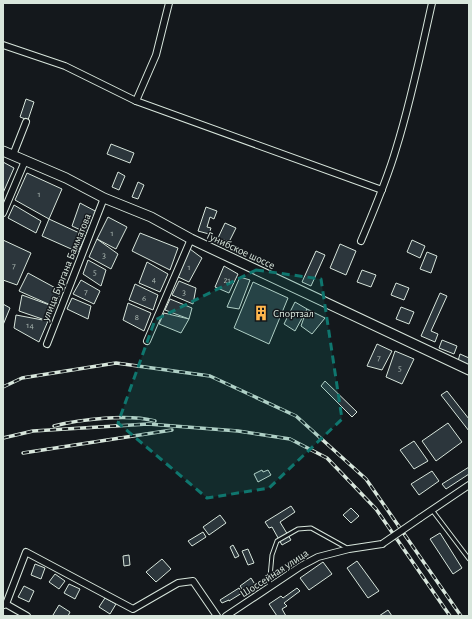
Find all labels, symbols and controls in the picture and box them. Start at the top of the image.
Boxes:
house number: 1 [37,190,41,199]
street label: улица Бургана Бамматова [40,212,93,323]
house number: 1 [110,229,114,238]
street label: Гунибское шоссе [205,230,277,271]
house number: 3 [102,251,106,260]
house number: 7 [12,262,16,271]
house number: 1 [187,263,191,272]
house number: 5 [93,268,97,277]
house number: 4 [152,275,157,284]
house number: 21 [223,276,231,285]
house number: 7 [84,288,88,297]
house number: 3 [182,288,186,297]
house number: 6 [142,294,146,303]
building icon: Спортзал [252,304,270,322]
place label: Спортзал [273,308,314,319]
house number: 8 [135,313,139,322]
house number: 14 [26,321,34,330]
house number: 7 [377,354,381,363]
house number: 5 [398,364,402,373]
street label: Шоссейная улица [238,547,310,600]

